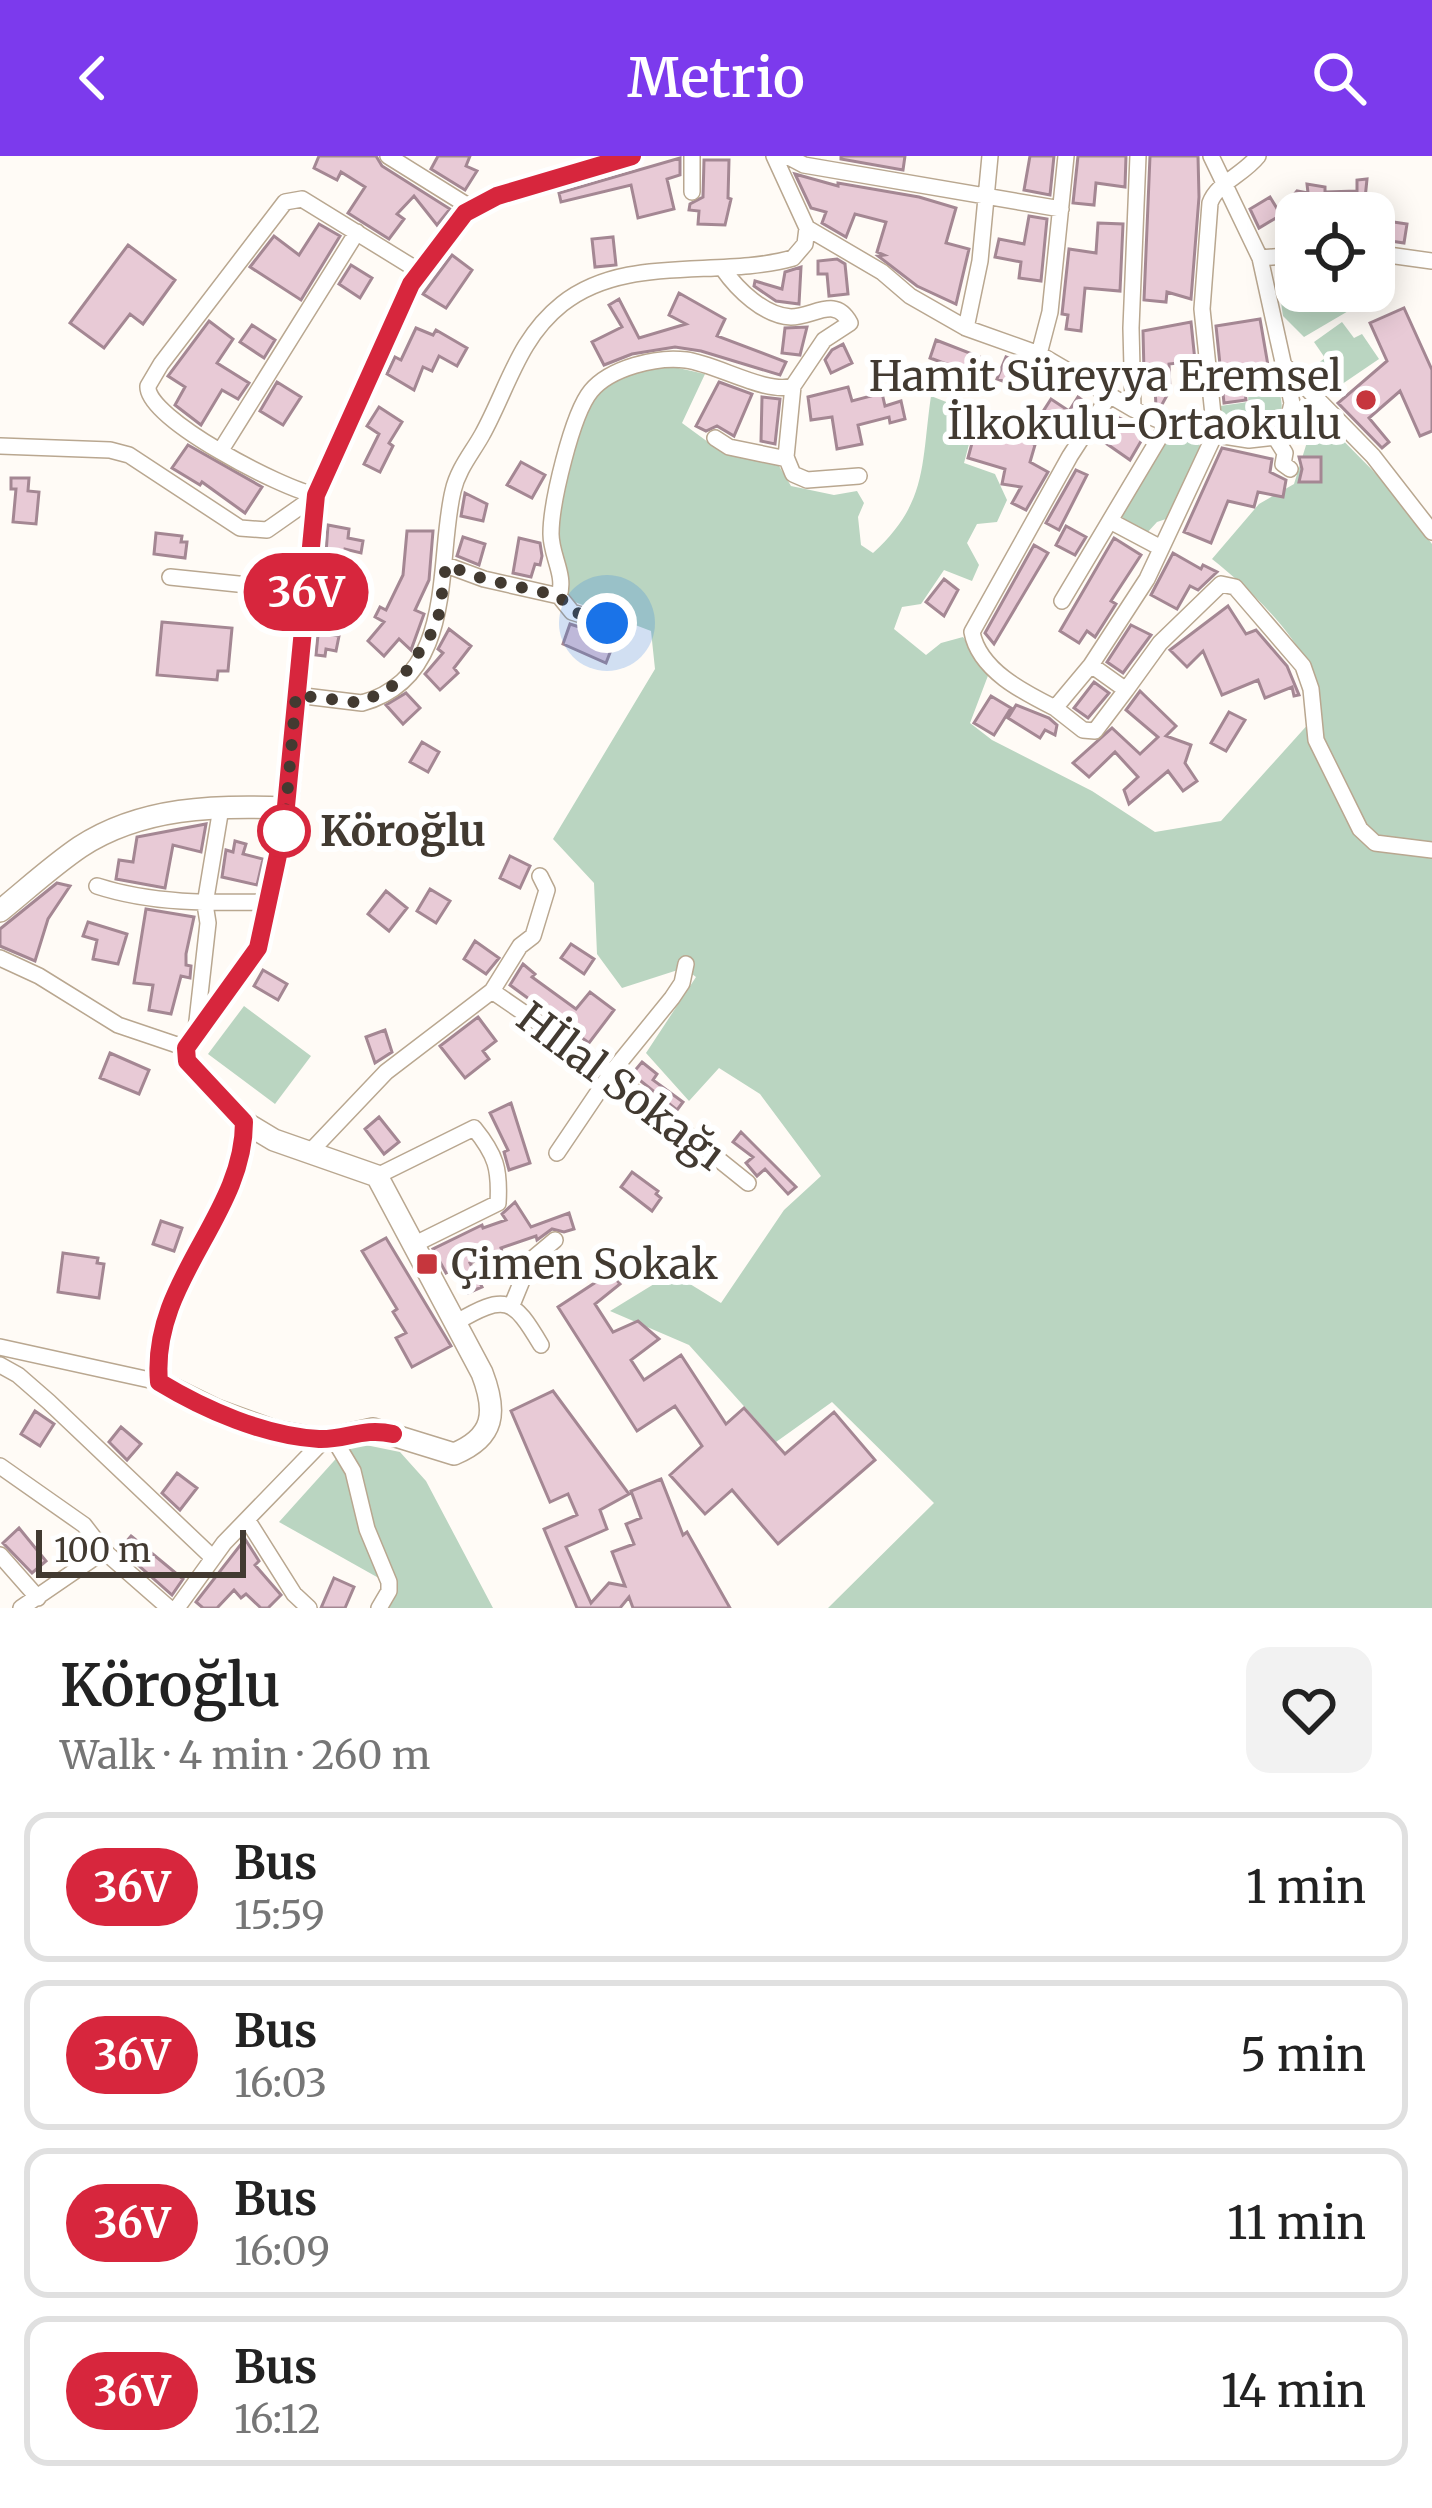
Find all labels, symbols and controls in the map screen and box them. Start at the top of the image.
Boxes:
text: Metrio [627,44,805,112]
icon: back [60,45,126,111]
icon: search [1306,45,1372,111]
map controls [1275,192,1395,312]
button: locate [1275,192,1395,312]
place label: Hamit Süreyya Eremsel İlkokulu-Ortaokulu [869,350,1342,450]
marker: Hamit Süreyya Eremsel İlkokulu-Ortaokulu [1353,387,1379,413]
line badge: 36V [237,553,375,631]
text: 36V [268,566,344,618]
your location [577,593,637,653]
place label: Köroğlu [320,805,486,857]
marker: Köroğlu [259,806,309,856]
street label: Hİlal Sokağı [506,991,735,1182]
place label: Çimen Sokak [451,1238,718,1290]
marker: Çimen Sokak [414,1251,440,1277]
scale bar [36,1524,246,1577]
text: 100 m [54,1530,151,1571]
button: heart [1246,1647,1372,1773]
text: Köroğlu [60,1650,281,1722]
text: Walk · 4 min · 260 m [60,1731,430,1780]
text: Bus [234,1835,317,1891]
text: 1 min [1246,1859,1366,1915]
text: 36V [94,1861,170,1913]
text: 15:59 [234,1891,325,1940]
text: Bus [234,2003,317,2059]
text: 5 min [1240,2027,1366,2083]
text: 36V [94,2029,170,2081]
text: 16:03 [234,2059,327,2108]
text: Bus [234,2171,317,2227]
text: 11 min [1227,2195,1366,2251]
text: 36V [94,2197,170,2249]
text: 16:09 [234,2227,330,2276]
text: Bus [234,2339,317,2395]
text: 14 min [1221,2363,1366,2419]
text: 36V [94,2365,170,2417]
text: 16:12 [234,2395,321,2444]

